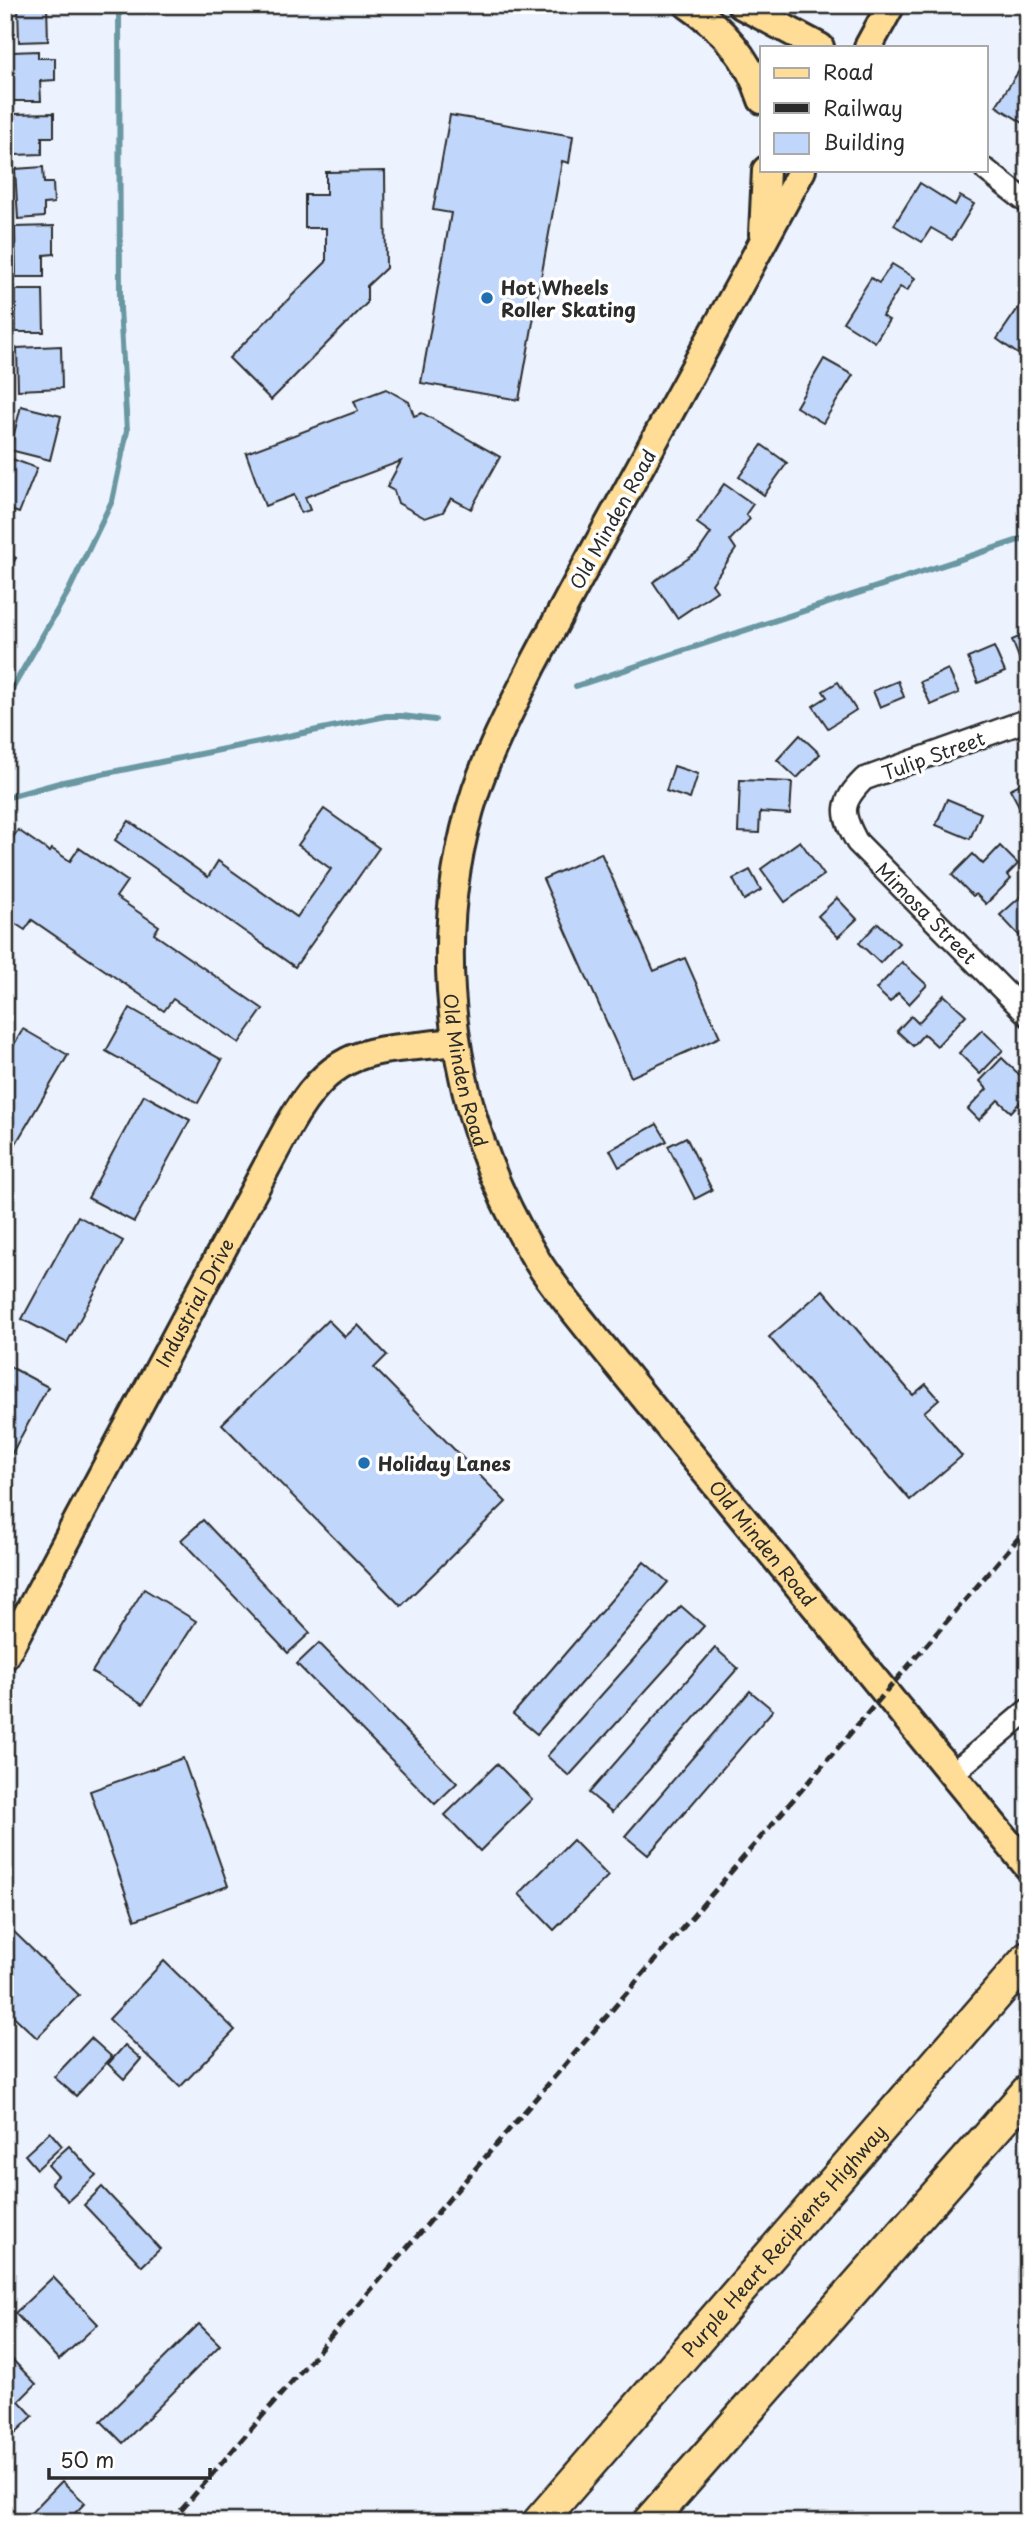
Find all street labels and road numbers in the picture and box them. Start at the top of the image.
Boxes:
street label: Old Minden Road [562,444,662,594]
street label: Tulip Street [878,723,988,787]
street label: Mimosa Street [870,855,984,970]
street label: Old Minden Road [437,992,496,1150]
street label: Industrial Drive [148,1233,240,1372]
street label: Old Minden Road [703,1473,823,1612]
street label: Purple Heart Recipients Highway [675,2118,892,2363]

